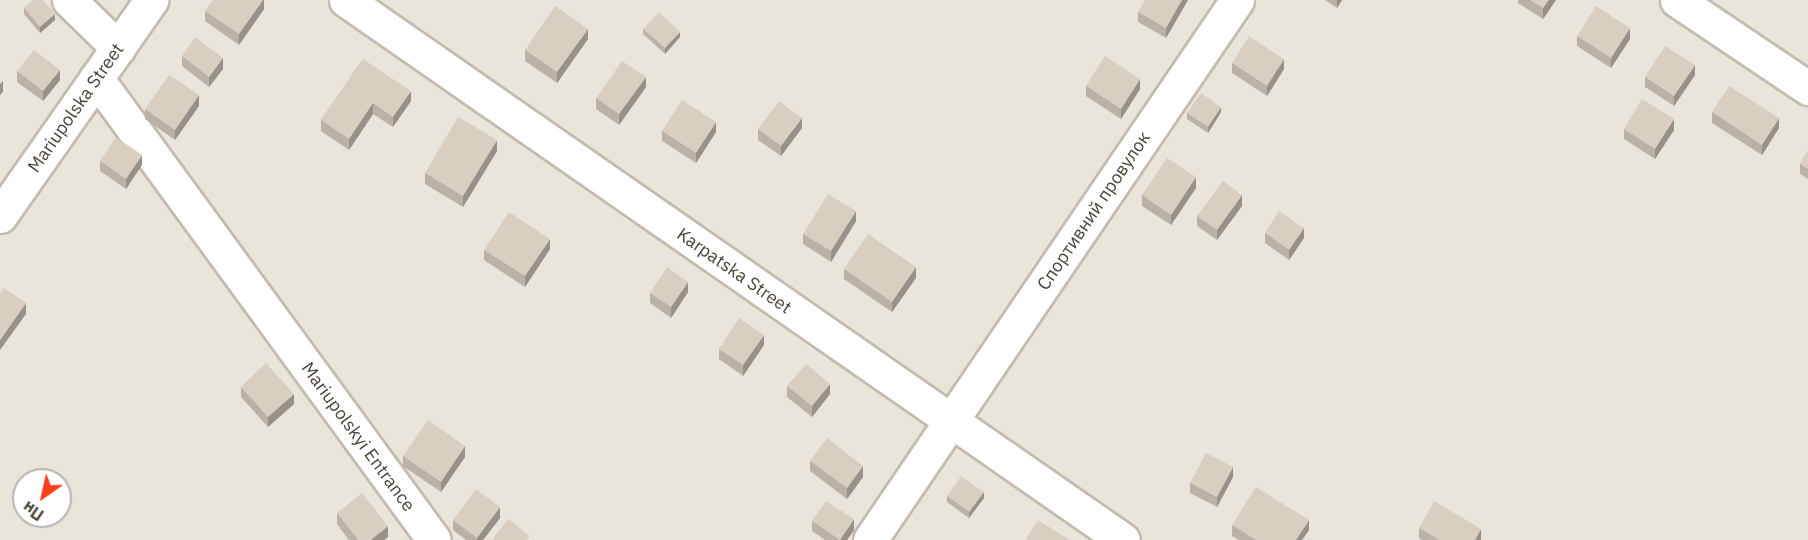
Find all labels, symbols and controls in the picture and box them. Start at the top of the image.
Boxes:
street label: Mariupolska Street [23,39,129,177]
street label: Спортивний провулок [1033,128,1155,294]
street label: Karpatska Street [672,223,796,319]
street label: Mariupolskyi Entrance [297,358,419,516]
north arrow [12,468,72,528]
text: Пн [19,497,47,525]

